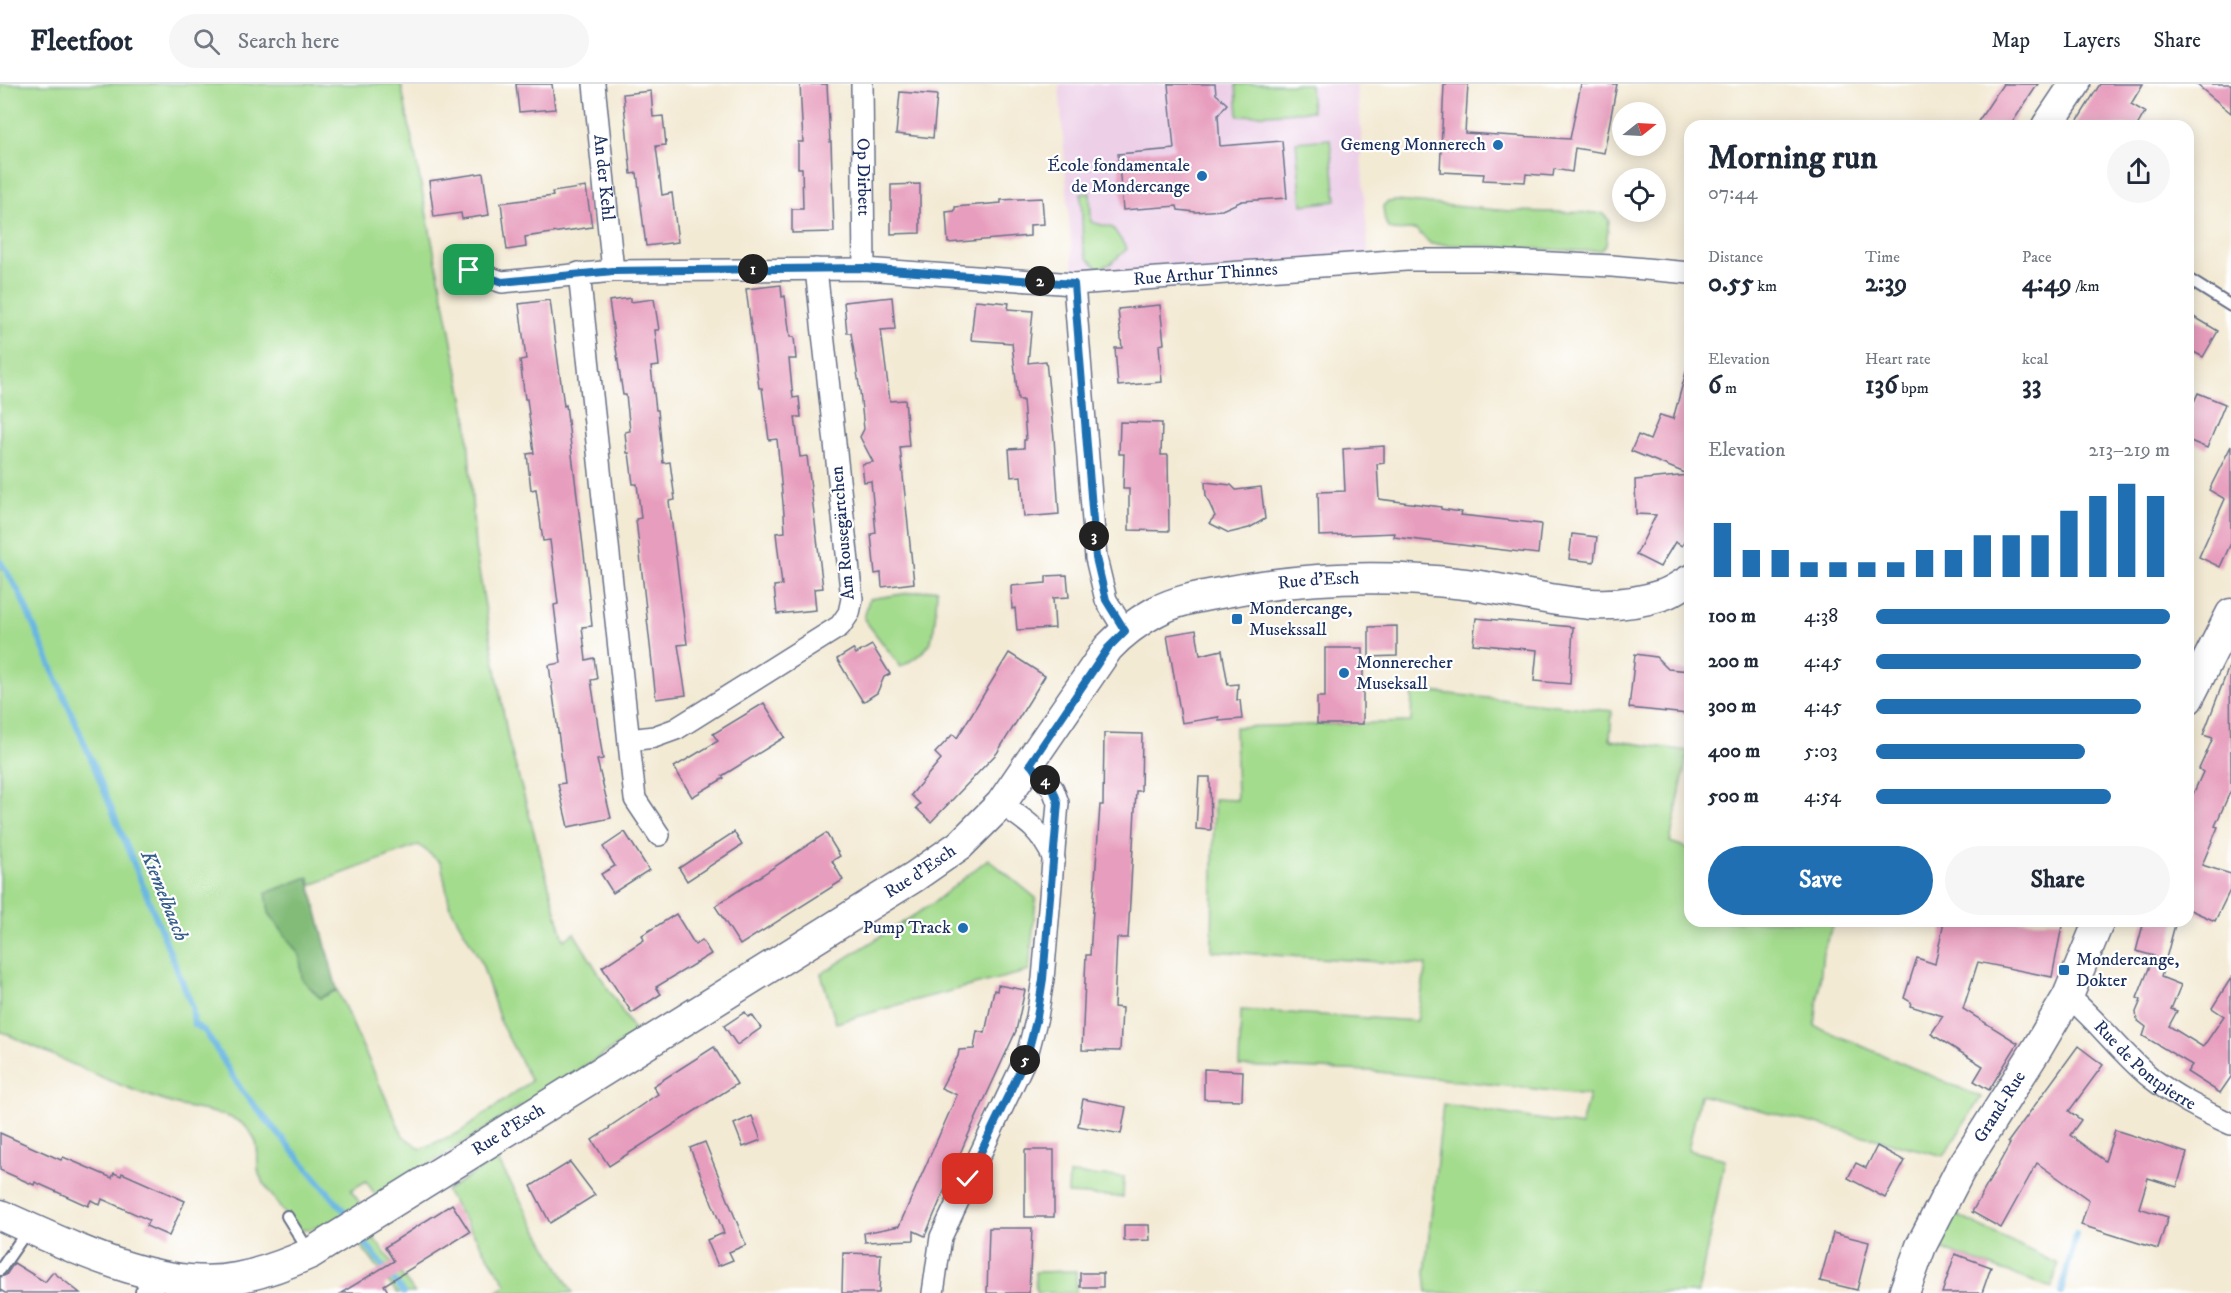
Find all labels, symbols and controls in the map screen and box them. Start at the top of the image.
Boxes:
search box [169,14,589,68]
text: Fleetfoot [30,24,133,59]
icon: search [190,25,223,58]
text: Search here [238,28,339,55]
text: Map [1991,28,2030,54]
text: Layers [2063,28,2121,54]
text: Share [2154,28,2201,54]
north arrow [1612,102,1666,156]
map controls [1612,102,1666,222]
street label: An der Kehl [588,133,619,222]
place label: Gemeng Monnerech [1341,134,1487,156]
street label: Op Dirbett [852,138,874,216]
marker: Gemeng Monnerech [1491,138,1505,152]
text: Morning run [1708,138,1877,179]
button: share [2107,140,2170,203]
place label: École fondamentale de Mondercange [1047,155,1190,198]
button: locate [1612,168,1666,222]
marker: École fondamentale de Mondercange [1195,169,1209,183]
text: 07:44 [1708,181,1758,206]
pin [443,244,494,295]
text: Distance [1708,247,1763,267]
text: Time [1865,247,1900,267]
text: Pace [2022,247,2052,267]
icon: arrive [452,253,485,286]
pin: 1 [738,254,768,284]
street label: Rue Arthur Thinnes [1133,258,1278,291]
text: 1 [750,259,756,279]
pin: 2 [1025,266,1055,296]
text: 0.55 [1708,267,1754,300]
text: 2:39 [1865,267,1907,300]
text: 4:49 [2022,267,2072,300]
text: 2 [1036,271,1044,291]
text: km [1754,276,1777,296]
text: /km [2072,276,2099,296]
text: Elevation [1708,349,1770,369]
text: Heart rate [1865,349,1931,369]
text: kcal [2022,349,2048,369]
text: 6 [1708,369,1722,402]
text: 136 [1865,369,1898,402]
text: 33 [2022,369,2041,402]
text: m [1722,378,1737,398]
text: bpm [1898,378,1929,398]
text: Elevation [1708,438,1785,463]
text: 213–219 m [2088,438,2170,463]
street label: Am Rousegärtchen [826,464,860,601]
pin: 3 [1079,521,1109,551]
text: 3 [1091,526,1097,546]
street label: Rue d'Esch [1277,567,1360,595]
place label: Mondercange, Musekssall [1249,598,1352,641]
text: 100 m [1708,604,1756,629]
text: 4:38 [1804,604,1838,629]
marker: Mondercange, Musekssall [1230,612,1244,626]
text: 200 m [1708,649,1759,674]
text: 4:45 [1804,649,1842,674]
place label: Monnerecher Museksall [1356,652,1453,695]
marker: Monnerecher Museksall [1337,666,1351,680]
text: 300 m [1708,694,1756,719]
text: 4:45 [1804,694,1842,719]
text: 400 m [1708,739,1760,764]
text: 5:03 [1804,739,1837,764]
pin: 4 [1030,765,1060,795]
text: 4 [1040,770,1050,790]
text: 500 m [1708,784,1759,809]
text: 4:54 [1804,784,1841,809]
street label: Rue d'Esch [880,840,961,904]
water label: Kiemelbaach [134,846,193,945]
button: Save [1708,846,1933,915]
button: Share [1945,846,2170,915]
place label: Pump Track [863,917,951,939]
marker: Pump Track [956,921,970,935]
place label: Mondercange, Dokter [2076,949,2179,992]
marker: Mondercange, Dokter [2057,963,2071,977]
street label: Rue de Pontpierre [2089,1016,2200,1115]
pin: 5 [1010,1045,1040,1075]
text: 5 [1021,1050,1029,1070]
street label: Grand-Rue [1969,1067,2031,1147]
street label: Rue d'Esch [468,1099,549,1161]
pin [942,1153,993,1204]
icon: check [951,1162,984,1195]

